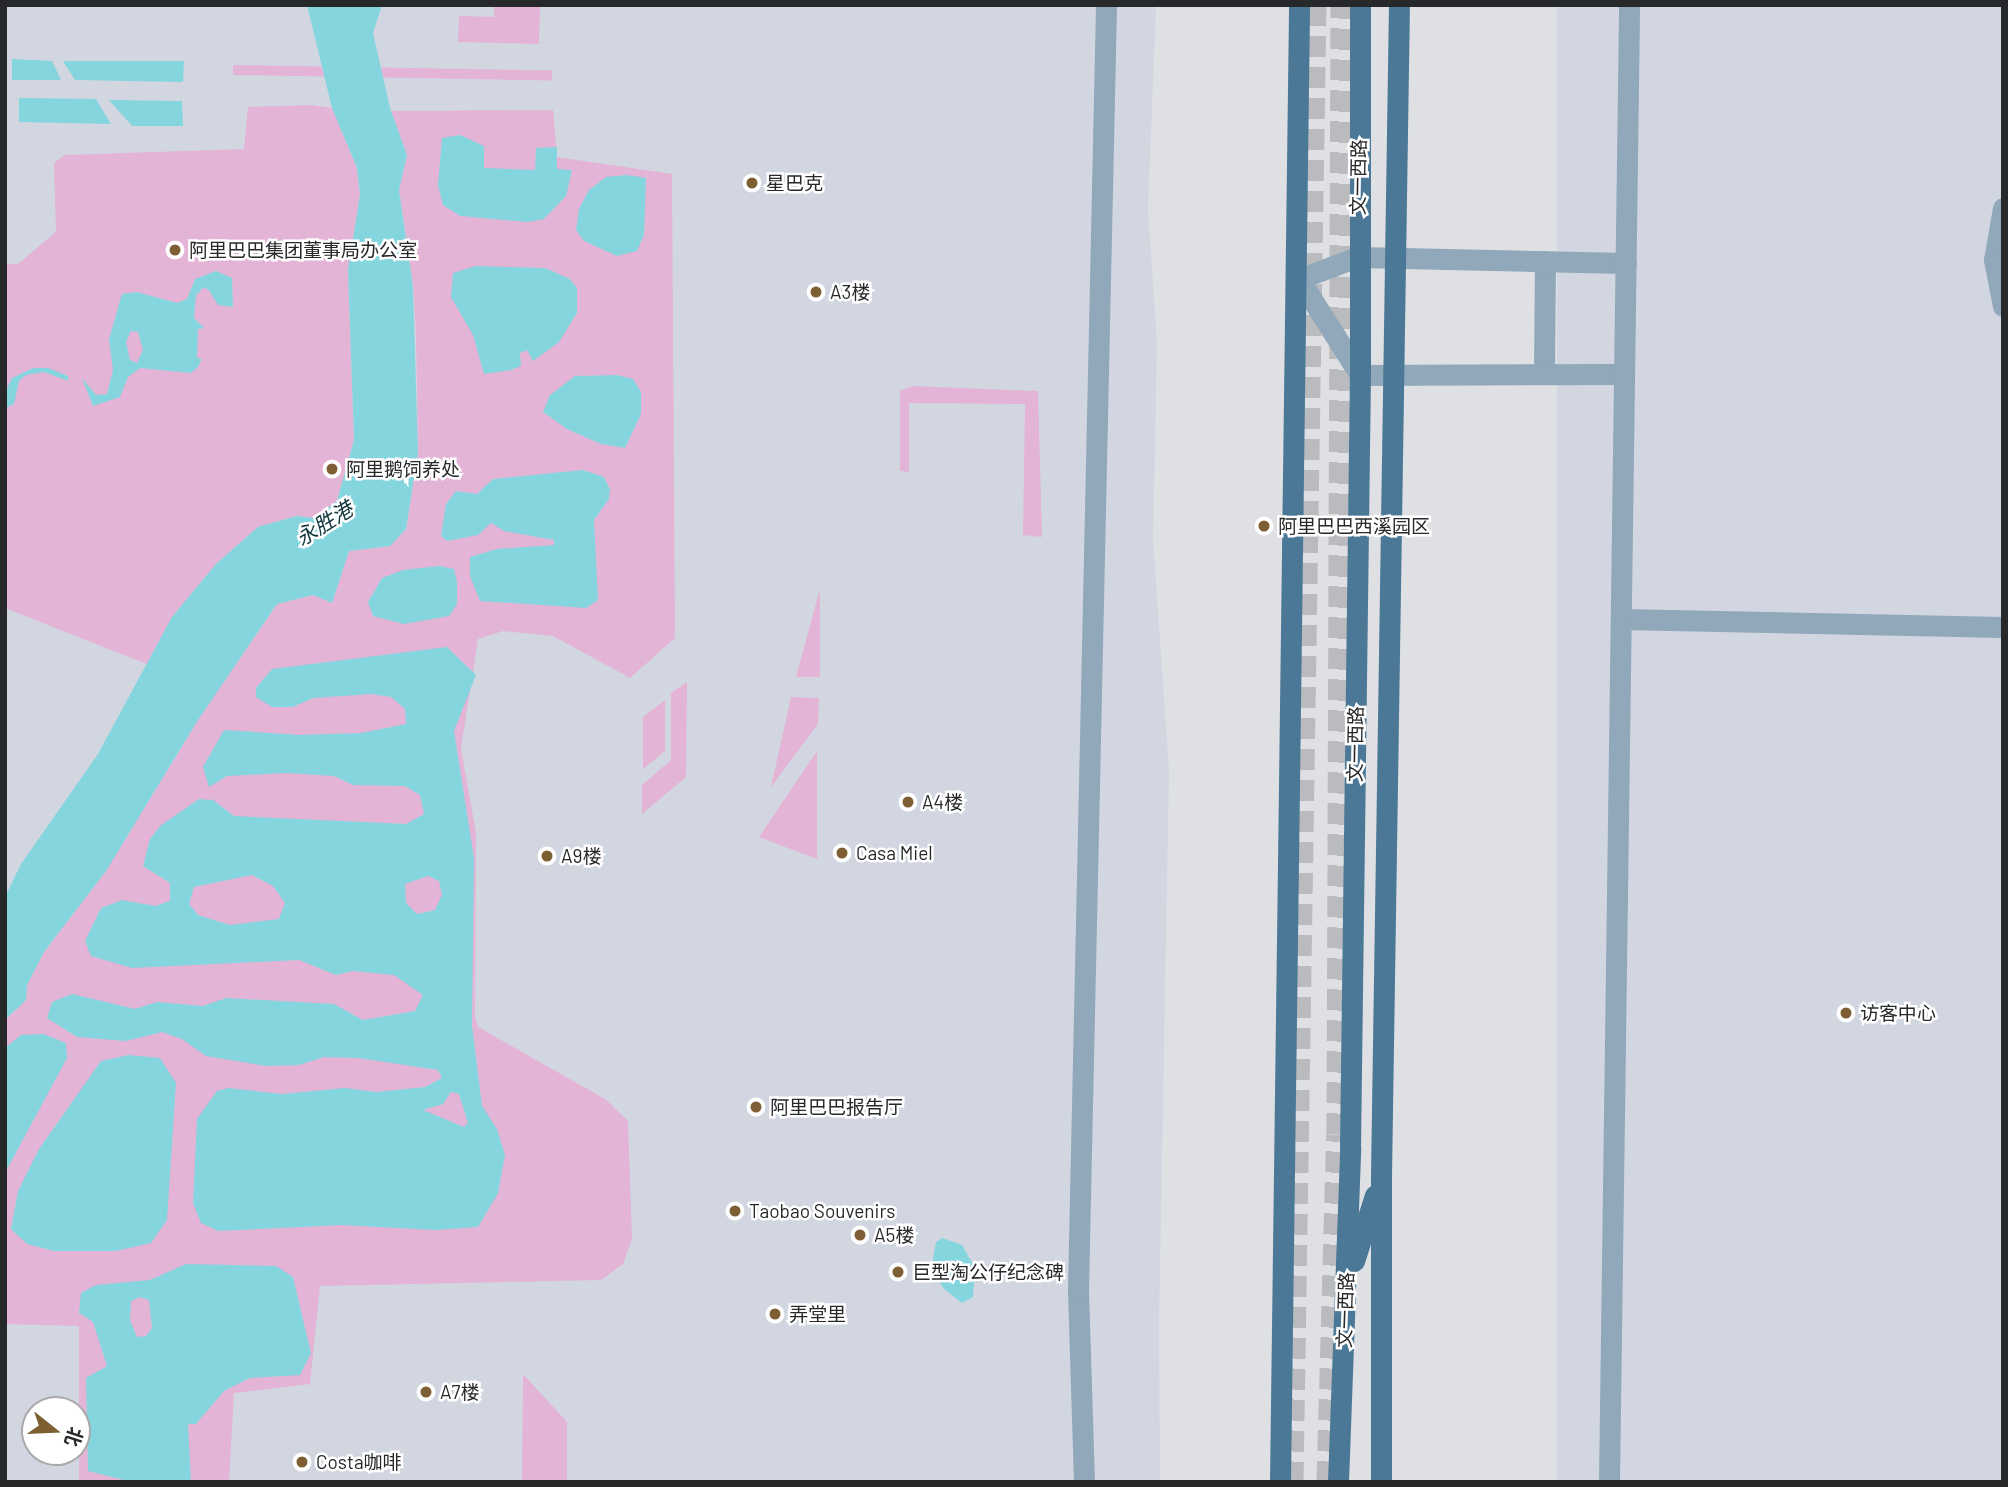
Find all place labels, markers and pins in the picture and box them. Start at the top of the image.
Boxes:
place label: 星巴克 [766,172,823,194]
marker: 星巴克 [744,175,760,191]
place label: 阿里巴巴集团董事局办公室 [189,239,417,261]
marker: 阿里巴巴集团董事局办公室 [167,242,183,258]
place label: A3楼 [830,281,870,303]
marker: A3楼 [808,284,824,300]
place label: 阿里鹅饲养处 [346,458,460,480]
marker: 阿里鹅饲养处 [324,461,340,477]
place label: 阿里巴巴西溪园区 [1278,515,1430,537]
marker: 阿里巴巴西溪园区 [1256,518,1272,534]
place label: A4楼 [922,791,963,813]
marker: A4楼 [900,794,916,810]
place label: Casa Miel [856,842,933,864]
place label: A9楼 [561,845,601,867]
marker: Casa Miel [834,845,850,861]
marker: A9楼 [539,848,555,864]
place label: 访客中心 [1860,1002,1936,1024]
marker: 访客中心 [1838,1005,1854,1021]
place label: 阿里巴巴报告厅 [770,1096,903,1118]
marker: 阿里巴巴报告厅 [748,1099,764,1115]
place label: Taobao Souvenirs [749,1200,895,1222]
marker: Taobao Souvenirs [727,1203,743,1219]
place label: A5楼 [874,1224,914,1246]
marker: A5楼 [852,1227,868,1243]
place label: 巨型淘公仔纪念碑 [912,1261,1064,1283]
marker: 巨型淘公仔纪念碑 [890,1264,906,1280]
place label: 弄堂里 [789,1303,846,1325]
marker: 弄堂里 [767,1306,783,1322]
place label: A7楼 [440,1381,480,1403]
marker: A7楼 [418,1384,434,1400]
place label: Costa咖啡 [316,1451,402,1473]
marker: Costa咖啡 [294,1454,310,1470]

